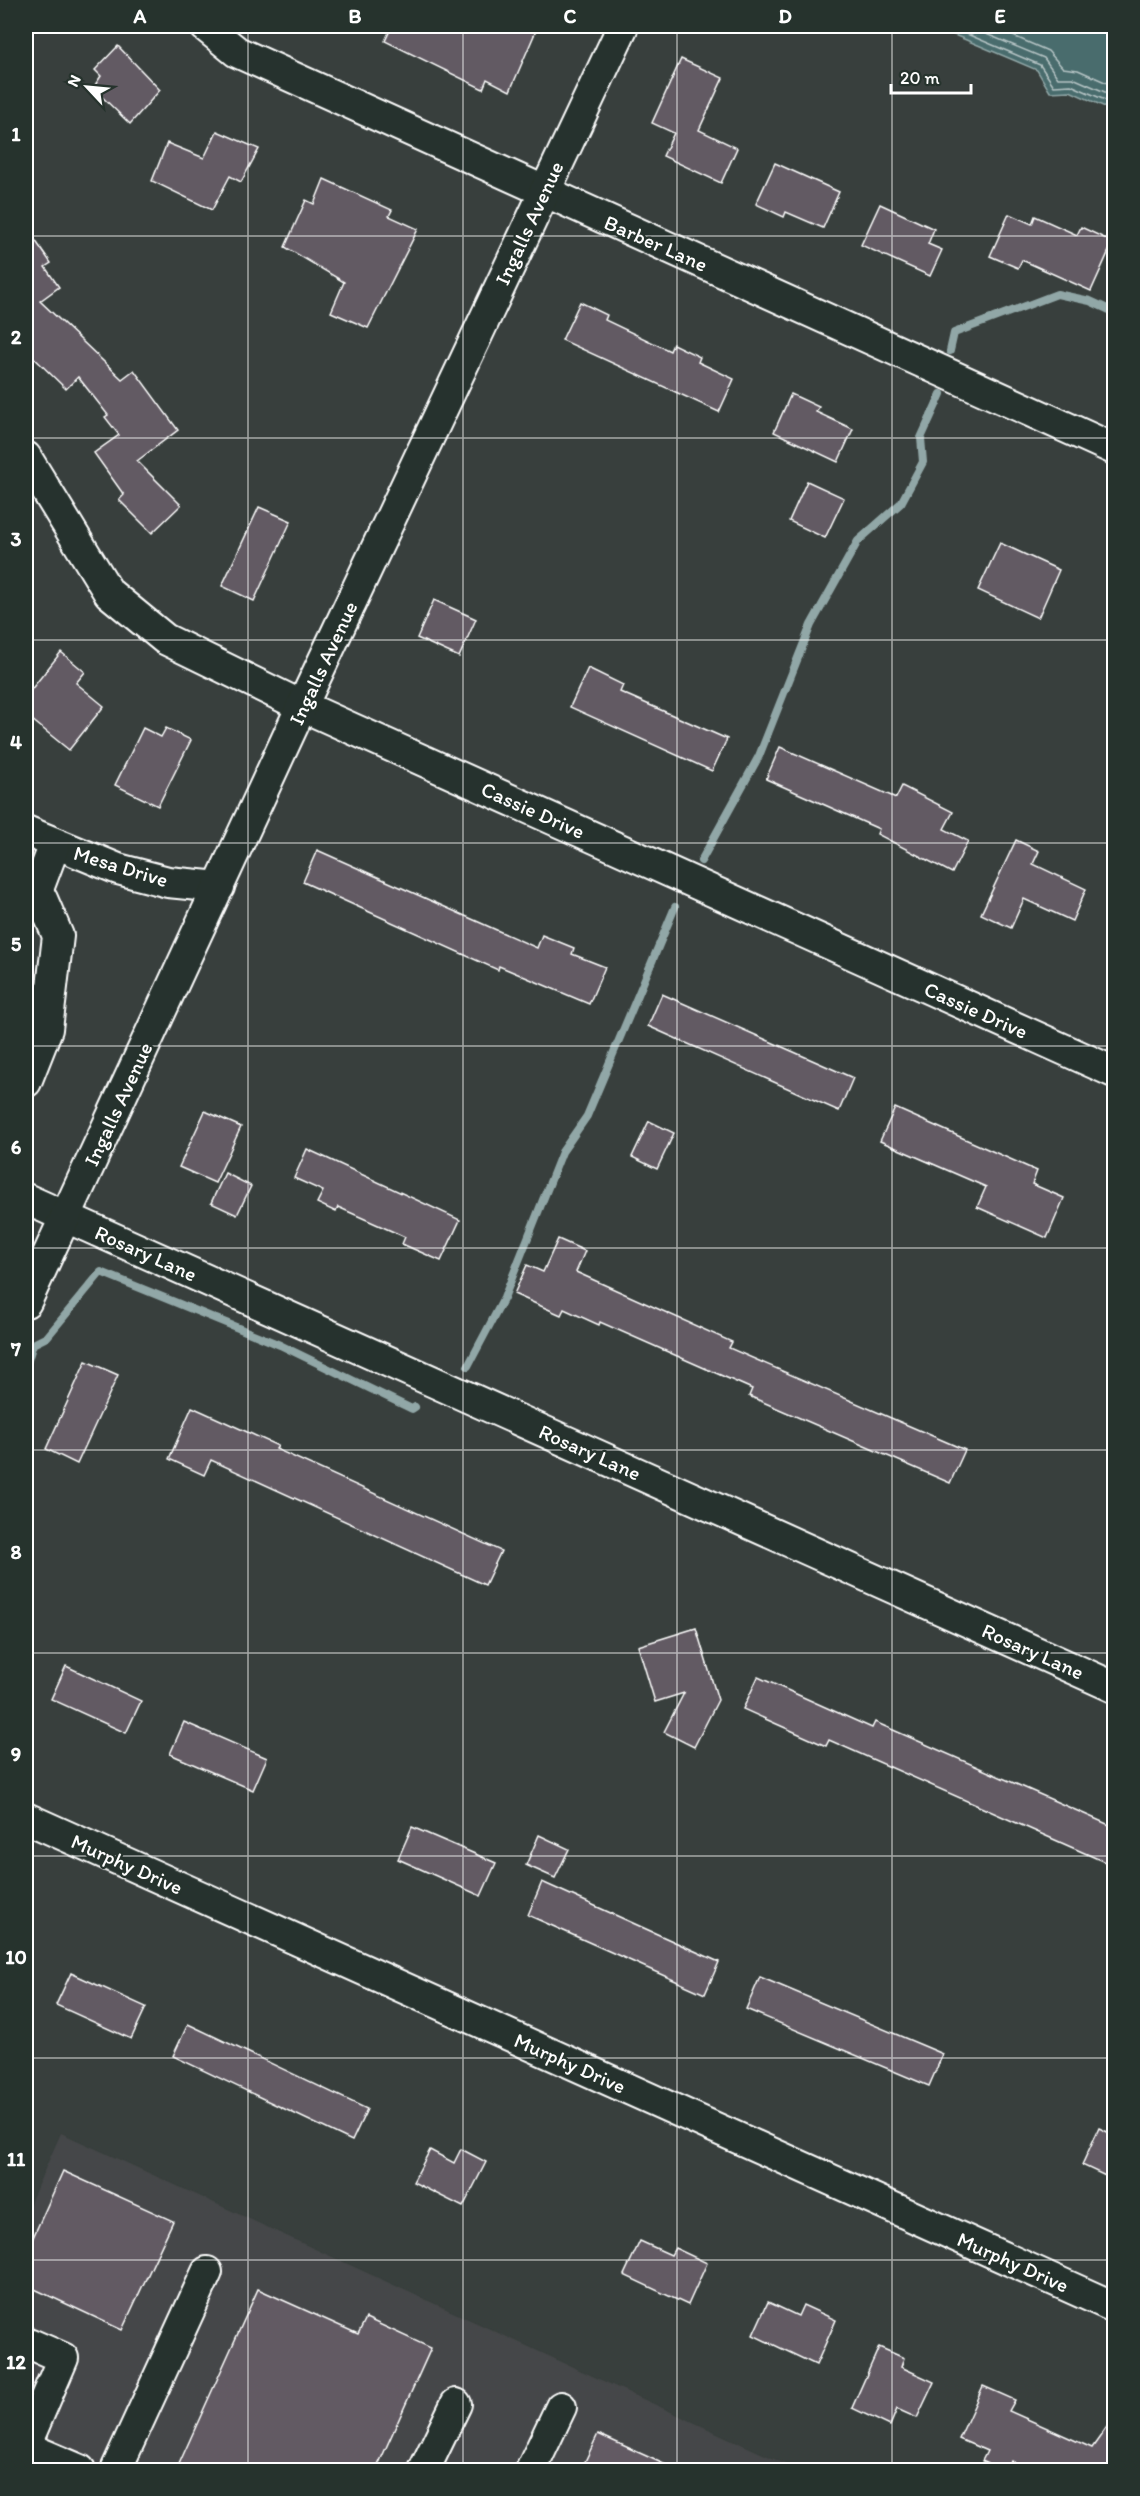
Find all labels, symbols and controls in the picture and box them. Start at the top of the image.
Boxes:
text: A [133,4,147,28]
text: B [349,4,362,28]
text: C [564,4,577,28]
text: D [778,4,792,28]
text: E [994,4,1006,28]
north arrow [57,57,117,117]
scale bar [891,57,970,95]
text: 20 m [900,67,940,89]
text: N [63,72,85,90]
text: 1 [11,122,21,146]
street label: Ingalls Avenue [489,157,569,289]
street label: Barber Lane [601,209,711,277]
text: 2 [11,325,22,349]
text: 3 [11,527,22,551]
street label: Ingalls Avenue [283,597,363,729]
text: 4 [10,730,22,754]
street label: Cassie Drive [477,776,589,844]
street label: Mesa Drive [71,840,171,892]
text: 5 [11,932,22,956]
street label: Cassie Drive [920,976,1032,1044]
street label: Ingalls Avenue [78,1038,158,1170]
text: 6 [11,1135,22,1159]
street label: Rosary Lane [91,1219,201,1287]
text: 7 [10,1337,21,1361]
street label: Rosary Lane [535,1418,645,1486]
text: 8 [11,1540,22,1564]
street label: Rosary Lane [978,1617,1088,1685]
text: 9 [11,1742,21,1766]
street label: Murphy Drive [67,1828,187,1900]
text: 10 [5,1945,27,1969]
street label: Murphy Drive [510,2027,630,2099]
text: 11 [7,2147,26,2171]
street label: Murphy Drive [953,2226,1073,2298]
text: 12 [6,2350,26,2374]

